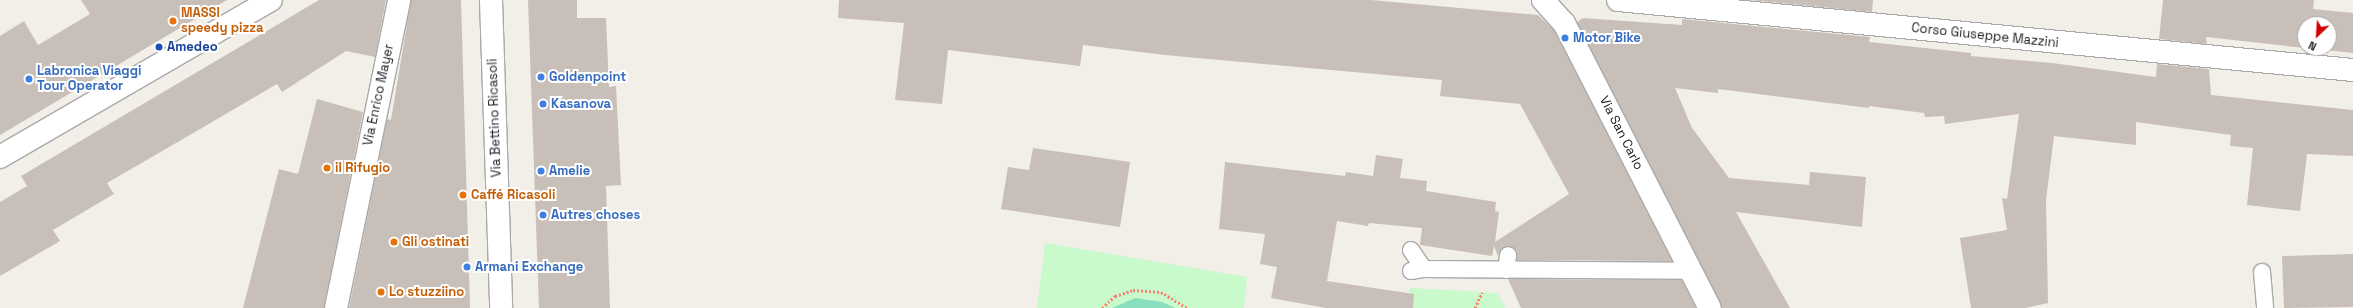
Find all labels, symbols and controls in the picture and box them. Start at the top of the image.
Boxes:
place label: MASSI speedy pizza [181,6,263,37]
marker: MASSI speedy pizza [168,16,178,26]
north arrow [2297,16,2337,56]
street label: Corso Giuseppe Mazzini [1911,21,2059,51]
place label: Motor Bike [1573,30,1641,46]
marker: Motor Bike [1560,33,1570,43]
text: N [2306,38,2319,54]
place label: Amedeo [167,39,218,55]
marker: Amedeo [154,42,164,52]
street label: Via Enrico Mayer [361,43,397,147]
street label: Via Bettino Ricasoli [485,58,505,178]
place label: Labronica Viaggi Tour Operator [37,64,142,95]
place label: Goldenpoint [549,69,626,85]
marker: Goldenpoint [536,72,546,82]
marker: Labronica Viaggi Tour Operator [24,74,34,84]
street label: Via San Carlo [1596,93,1646,173]
place label: Kasanova [551,96,611,112]
marker: Kasanova [538,99,548,109]
place label: il Rifugio [335,160,390,176]
marker: il Rifugio [322,163,332,173]
place label: Amelie [549,163,590,179]
marker: Amelie [536,166,546,176]
place label: Caffé Ricasoli [471,187,555,203]
marker: Caffé Ricasoli [458,190,468,200]
place label: Autres choses [551,207,640,223]
marker: Autres choses [538,210,548,220]
place label: Gli ostinati [402,234,469,250]
marker: Gli ostinati [389,237,399,247]
place label: Armani Exchange [475,259,583,275]
marker: Armani Exchange [462,262,472,272]
place label: Lo stuzziino [389,284,464,300]
marker: Lo stuzziino [376,287,386,297]

